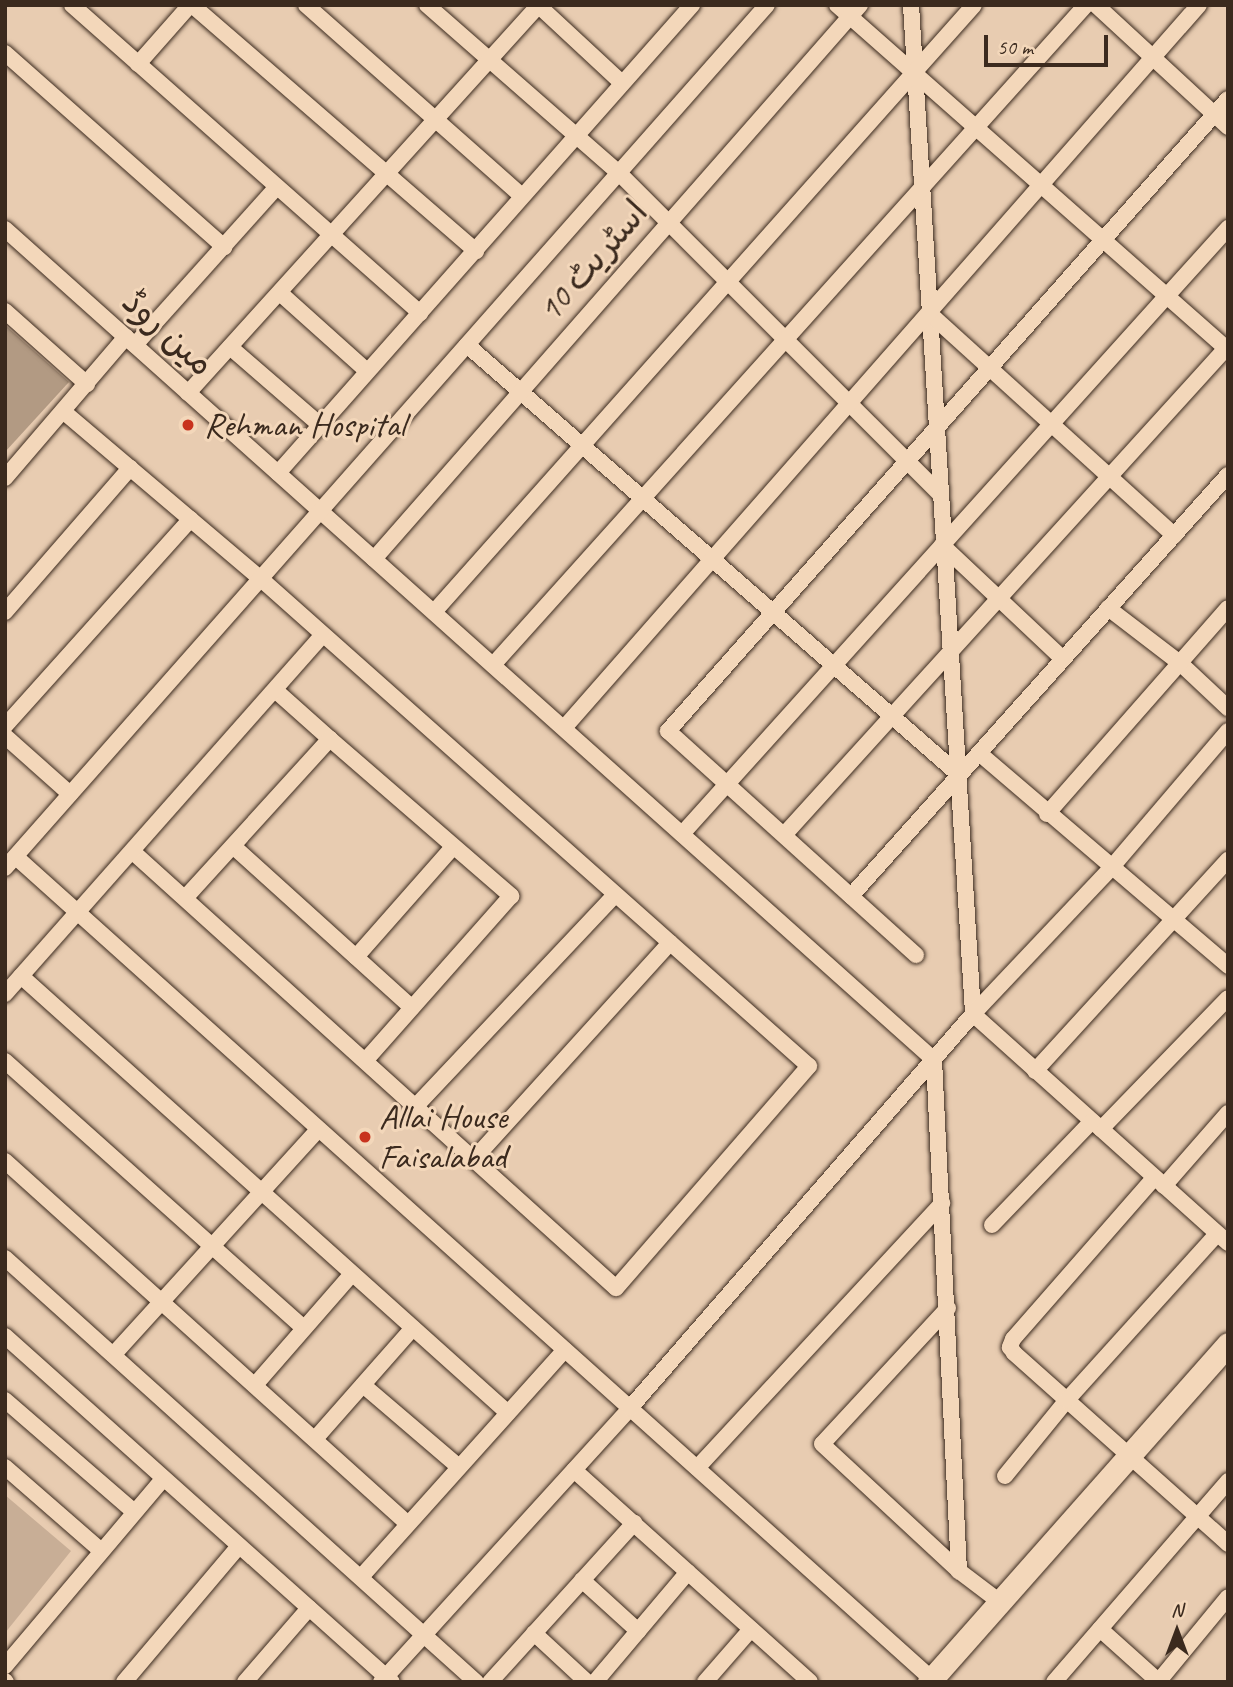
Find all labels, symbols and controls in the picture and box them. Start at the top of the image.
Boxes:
scale bar [988,21,1112,65]
text: 50 m [997,34,1033,60]
street label: اسٹریٹ 10 [529,192,657,330]
street label: مین روڈ [113,281,223,385]
place label: Rehman Hospital [204,404,405,446]
marker: Rehman Hospital [178,415,198,435]
place label: Allai House Faisalabad [379,1096,507,1178]
marker: Allai House Faisalabad [357,1129,373,1145]
north arrow [1142,1596,1212,1666]
text: N [1171,1598,1183,1622]

